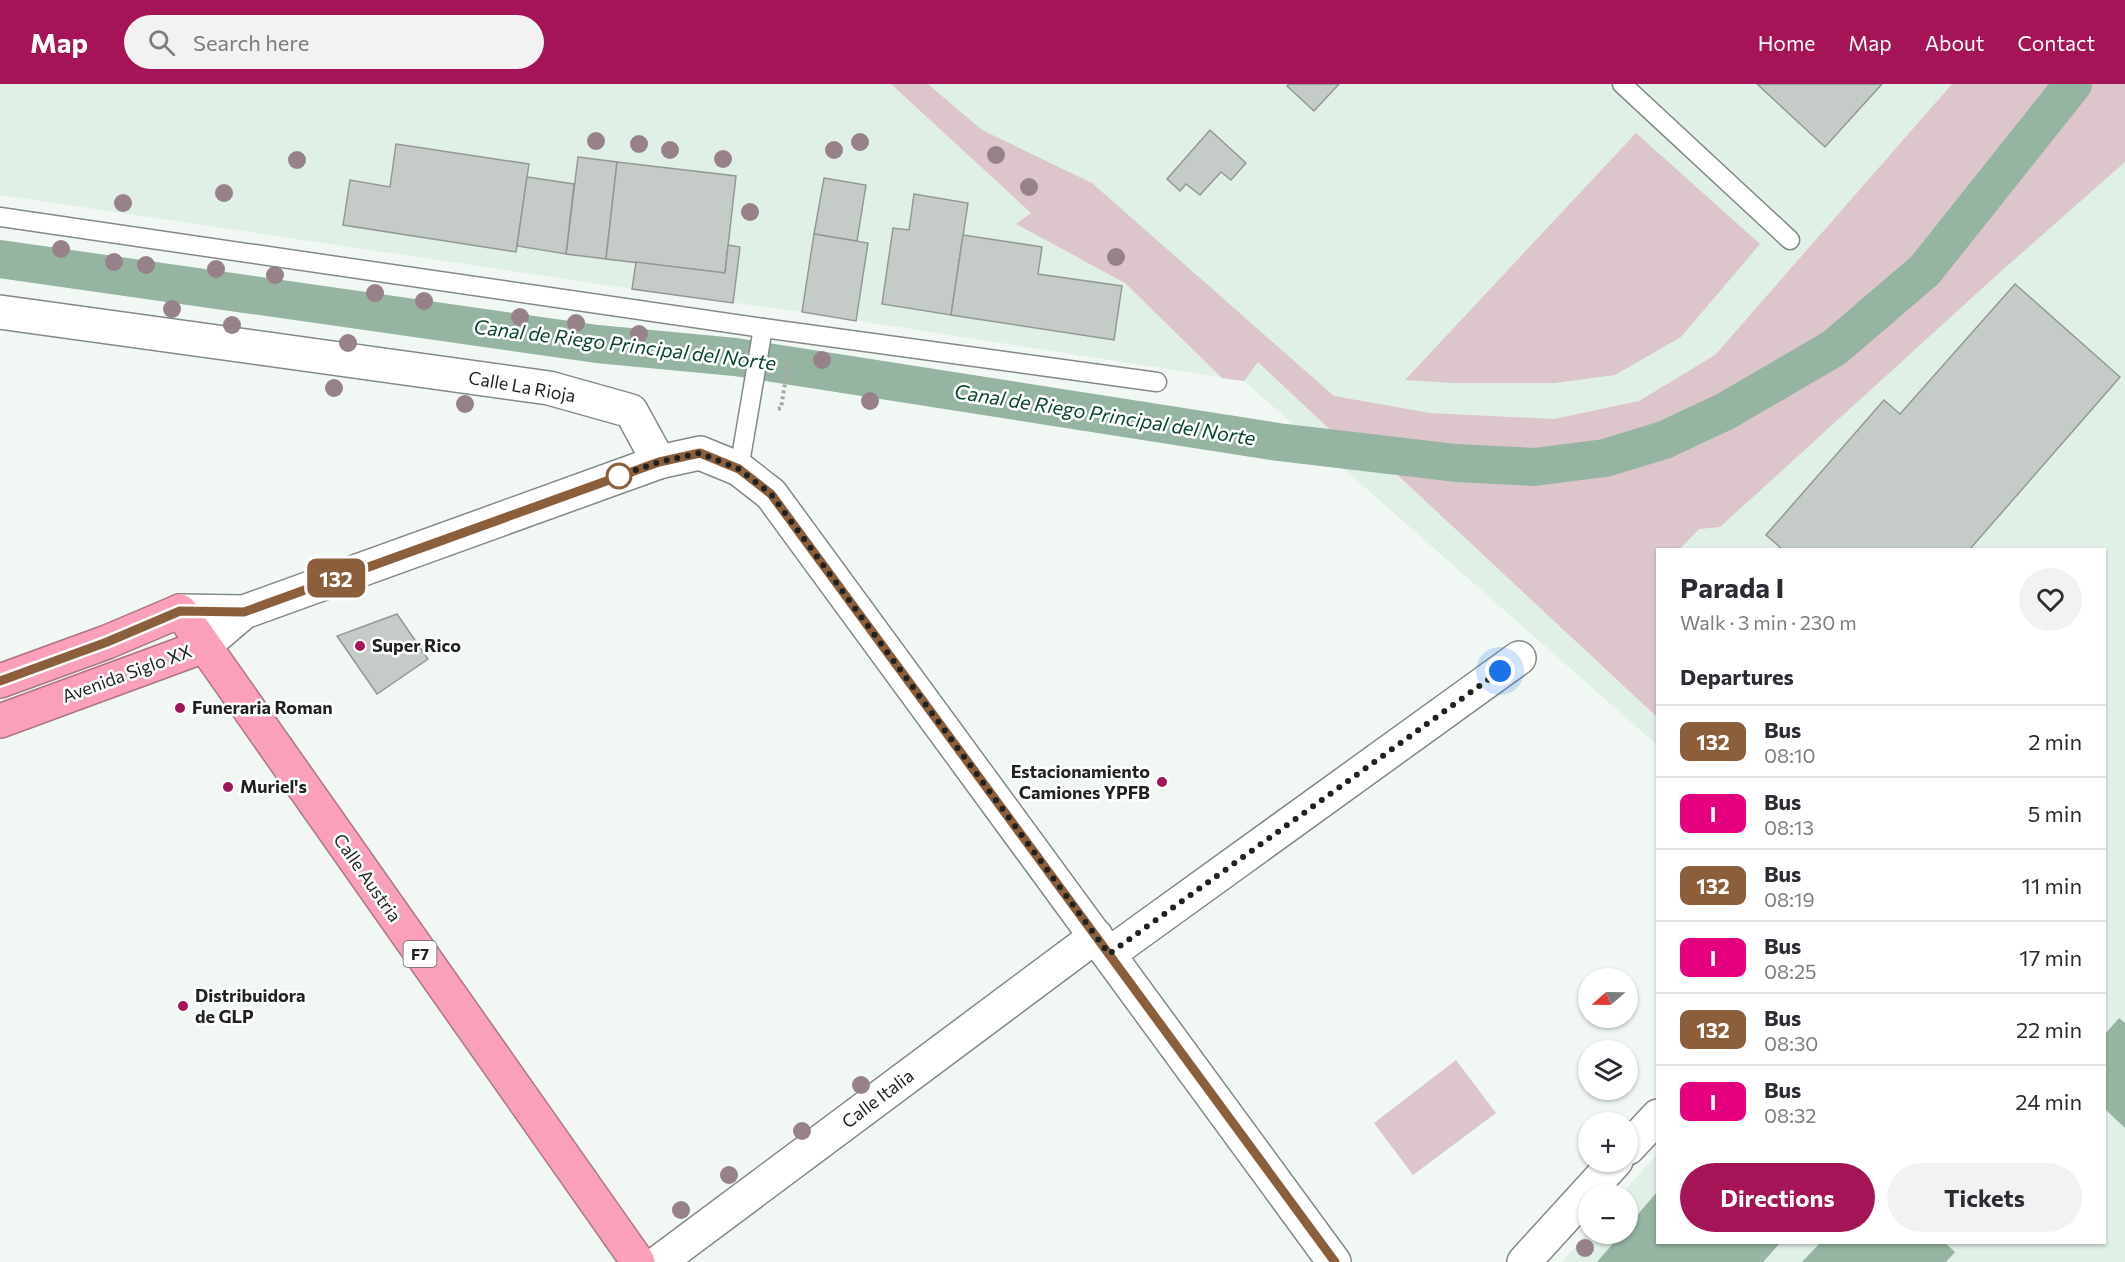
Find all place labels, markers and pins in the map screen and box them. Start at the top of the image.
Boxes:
unlabelled marker [606,463,632,489]
place label: Super Rico [372,634,461,656]
marker: Super Rico [353,639,367,653]
place label: Funeraria Roman [192,696,333,718]
marker: Funeraria Roman [173,701,187,715]
place label: Estacionamiento Camiones YPFB [1011,760,1150,803]
place label: Muriel's [240,775,307,797]
marker: Estacionamiento Camiones YPFB [1155,775,1169,789]
marker: Muriel's [221,780,235,794]
place label: Distribuidora de GLP [195,984,306,1027]
marker: Distribuidora de GLP [176,999,190,1013]

